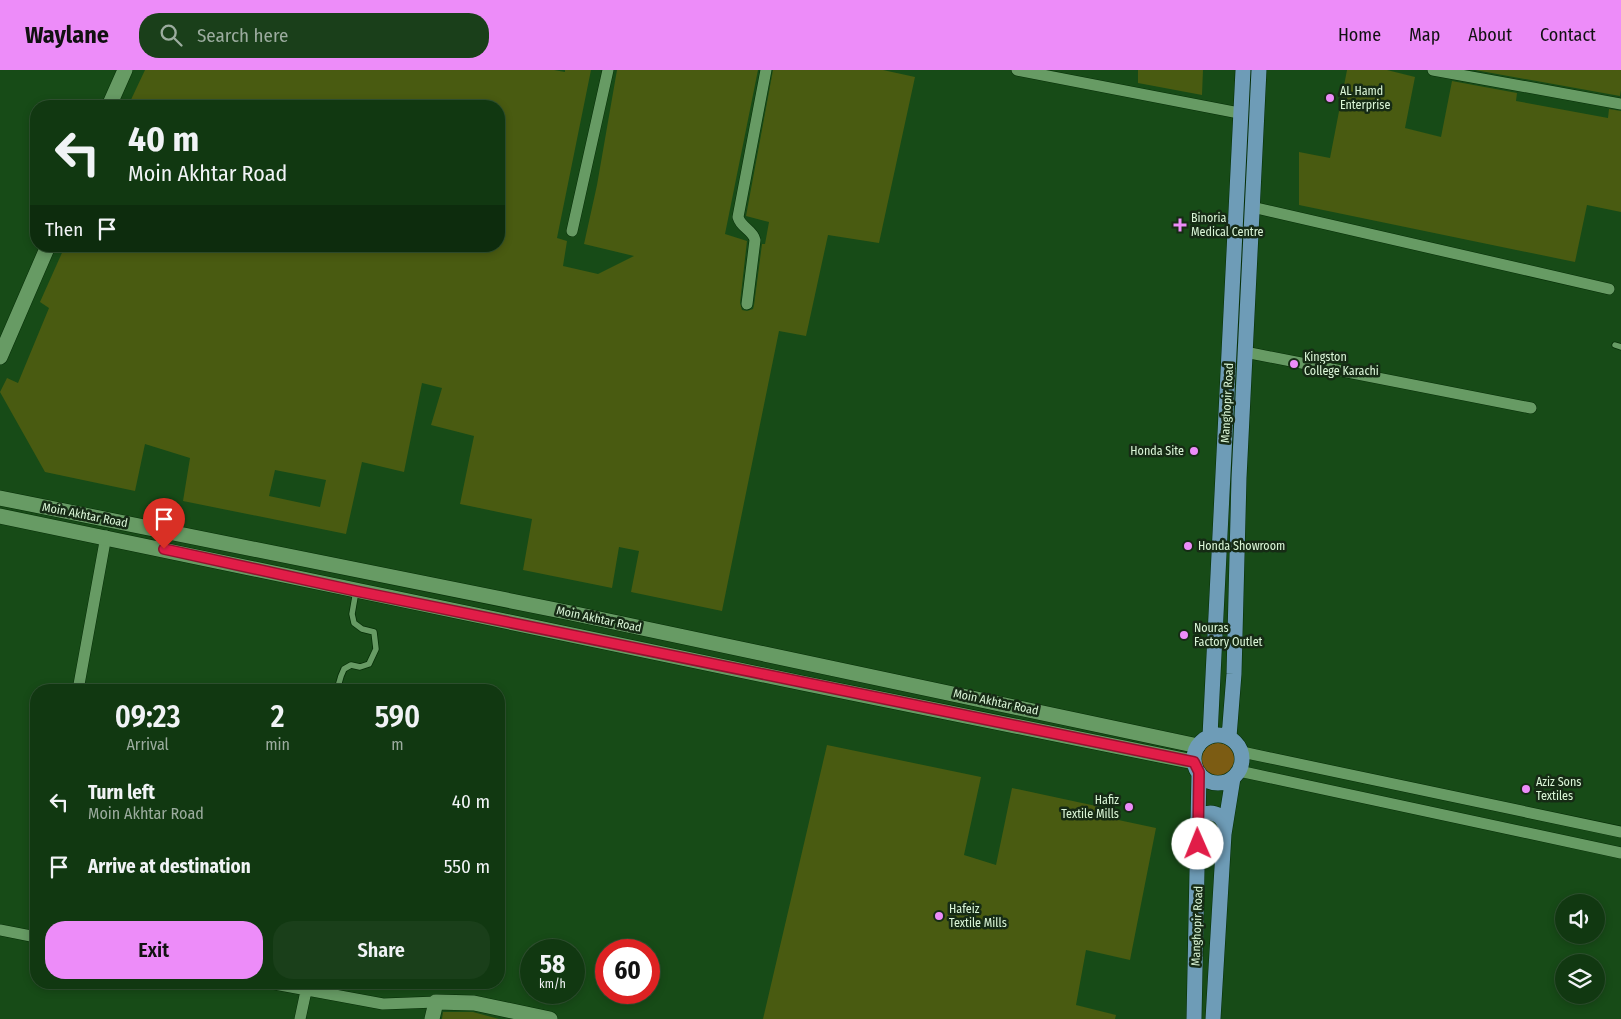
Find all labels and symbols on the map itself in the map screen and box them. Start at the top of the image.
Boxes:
place label: AL Hamd Enterprise [1340,84,1390,112]
marker: AL Hamd Enterprise [1324,92,1336,104]
place label: Binoria Medical Centre [1191,211,1264,239]
marker: Binoria Medical Centre [1173,218,1187,232]
place label: Kingston College Karachi [1304,350,1379,378]
marker: Kingston College Karachi [1288,358,1300,370]
street label: Manghopir Road [1218,363,1236,443]
place label: Honda Site [1130,444,1184,458]
marker: Honda Site [1188,445,1200,457]
pin [143,498,185,549]
street label: Moin Akhtar Road [41,500,129,530]
place label: Honda Showroom [1198,539,1285,553]
marker: Honda Showroom [1182,540,1194,552]
street label: Moin Akhtar Road [555,603,643,635]
place label: Nouras Factory Outlet [1194,621,1263,649]
marker: Nouras Factory Outlet [1178,629,1190,641]
street label: Moin Akhtar Road [952,686,1040,718]
place label: Aziz Sons Textiles [1536,775,1581,803]
marker: Aziz Sons Textiles [1520,783,1532,795]
place label: Hafiz Textile Mills [1061,793,1119,821]
marker: Hafiz Textile Mills [1123,801,1135,813]
position arrow [1171,817,1223,869]
street label: Manghopir Road [1189,886,1205,966]
place label: Hafeiz Textile Mills [949,902,1007,930]
marker: Hafeiz Textile Mills [933,910,945,922]
speed limit sign: 60 [595,939,660,1004]

